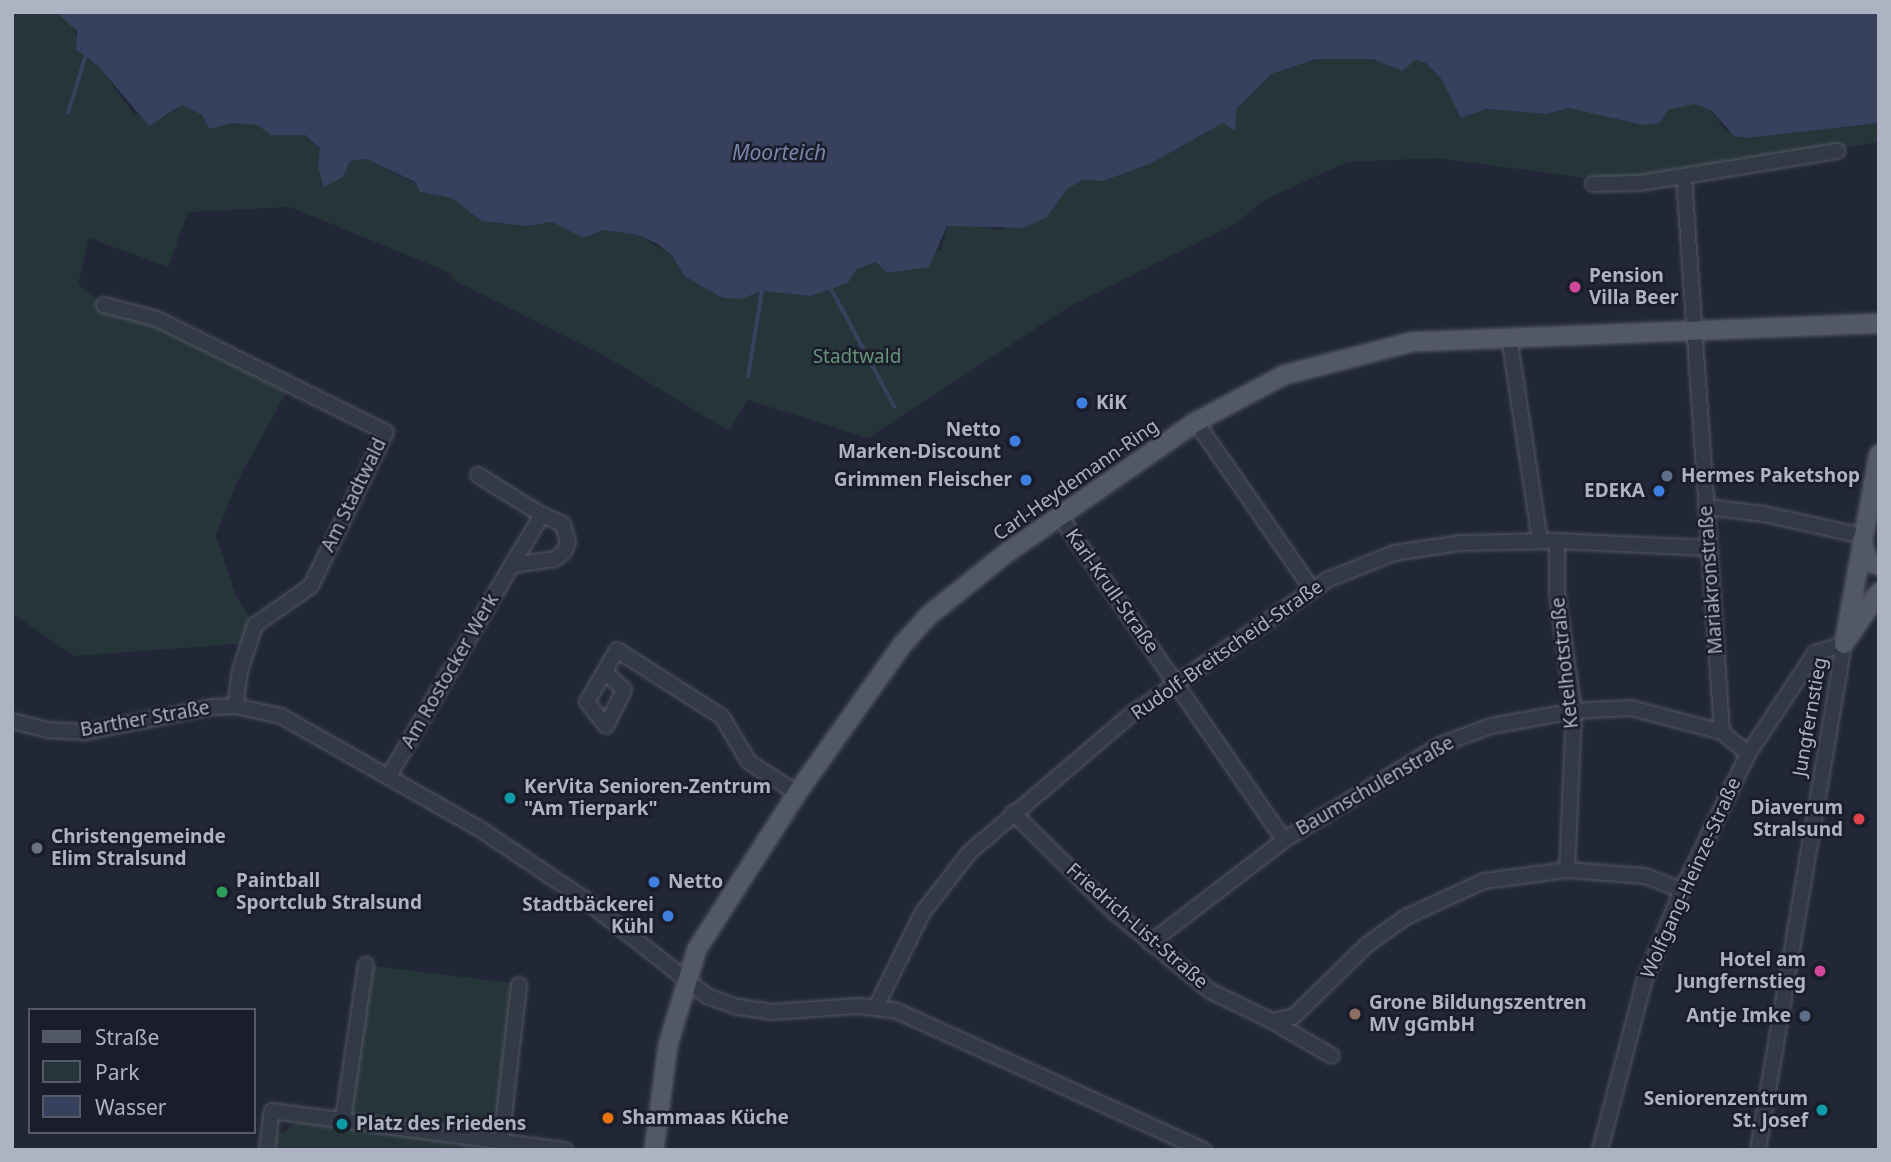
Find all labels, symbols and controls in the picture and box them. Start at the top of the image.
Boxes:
water label: Moorteich [732,139,826,165]
place label: Pension Villa Beer [1589,265,1678,309]
marker: Pension Villa Beer [1567,279,1583,295]
park label: Stadtwald [813,346,901,368]
place label: KiK [1096,392,1127,414]
marker: KiK [1074,395,1090,411]
street label: Carl-Heydemann-Ring [989,414,1163,546]
place label: Netto Marken-Discount [838,419,1001,463]
marker: Netto Marken-Discount [1007,433,1023,449]
street label: Am Stadtwald [317,434,391,556]
place label: Hermes Paketshop [1681,465,1860,487]
marker: Hermes Paketshop [1659,468,1675,484]
place label: Grimmen Fleischer [834,469,1012,491]
marker: Grimmen Fleischer [1018,472,1034,488]
place label: EDEKA [1584,480,1645,502]
marker: EDEKA [1651,483,1667,499]
street label: Mariakronstraße [1694,505,1728,655]
street label: Karl-Krull-Straße [1061,524,1163,658]
street label: Rudolf-Breitscheid-Straße [1127,575,1327,725]
street label: Am Rostocker Werk [397,590,503,752]
street label: Ketelhotstraße [1547,596,1583,730]
street label: Jungfernstieg [1788,656,1832,778]
street label: Barther Straße [78,696,212,742]
street label: Baumschulenstraße [1292,732,1458,840]
street label: Wolfgang-Heinze-Straße [1636,774,1746,982]
place label: KerVita Senioren-Zentrum "Am Tierpark" [524,776,771,820]
marker: KerVita Senioren-Zentrum "Am Tierpark" [502,790,518,806]
place label: Diaverum Stralsund [1750,797,1843,841]
marker: Diaverum Stralsund [1849,809,1869,829]
place label: Christengemeinde Elim Stralsund [51,826,226,870]
marker: Christengemeinde Elim Stralsund [29,840,45,856]
street label: Friedrich-List-Straße [1062,858,1212,994]
place label: Paintball Sportclub Stralsund [236,870,422,914]
place label: Netto [668,871,723,893]
marker: Netto [646,874,662,890]
marker: Paintball Sportclub Stralsund [214,884,230,900]
place label: Stadtbäckerei Kühl [522,894,654,938]
marker: Stadtbäckerei Kühl [660,908,676,924]
place label: Hotel am Jungfernstieg [1677,949,1806,993]
marker: Hotel am Jungfernstieg [1812,963,1828,979]
place label: Grone Bildungszentren MV gGmbH [1369,992,1587,1036]
place label: Antje Imke [1686,1005,1791,1027]
marker: Grone Bildungszentren MV gGmbH [1347,1006,1363,1022]
legend [28,1008,256,1134]
marker: Antje Imke [1797,1008,1813,1024]
text: Straße [95,1023,159,1051]
text: Park [95,1058,139,1086]
place label: Seniorenzentrum St. Josef [1644,1088,1808,1132]
text: Wasser [95,1093,167,1121]
marker: Seniorenzentrum St. Josef [1814,1102,1830,1118]
place label: Shammaas Küche [622,1107,789,1129]
marker: Shammaas Küche [600,1110,616,1126]
place label: Platz des Friedens [356,1113,526,1135]
marker: Platz des Friedens [334,1116,350,1132]

